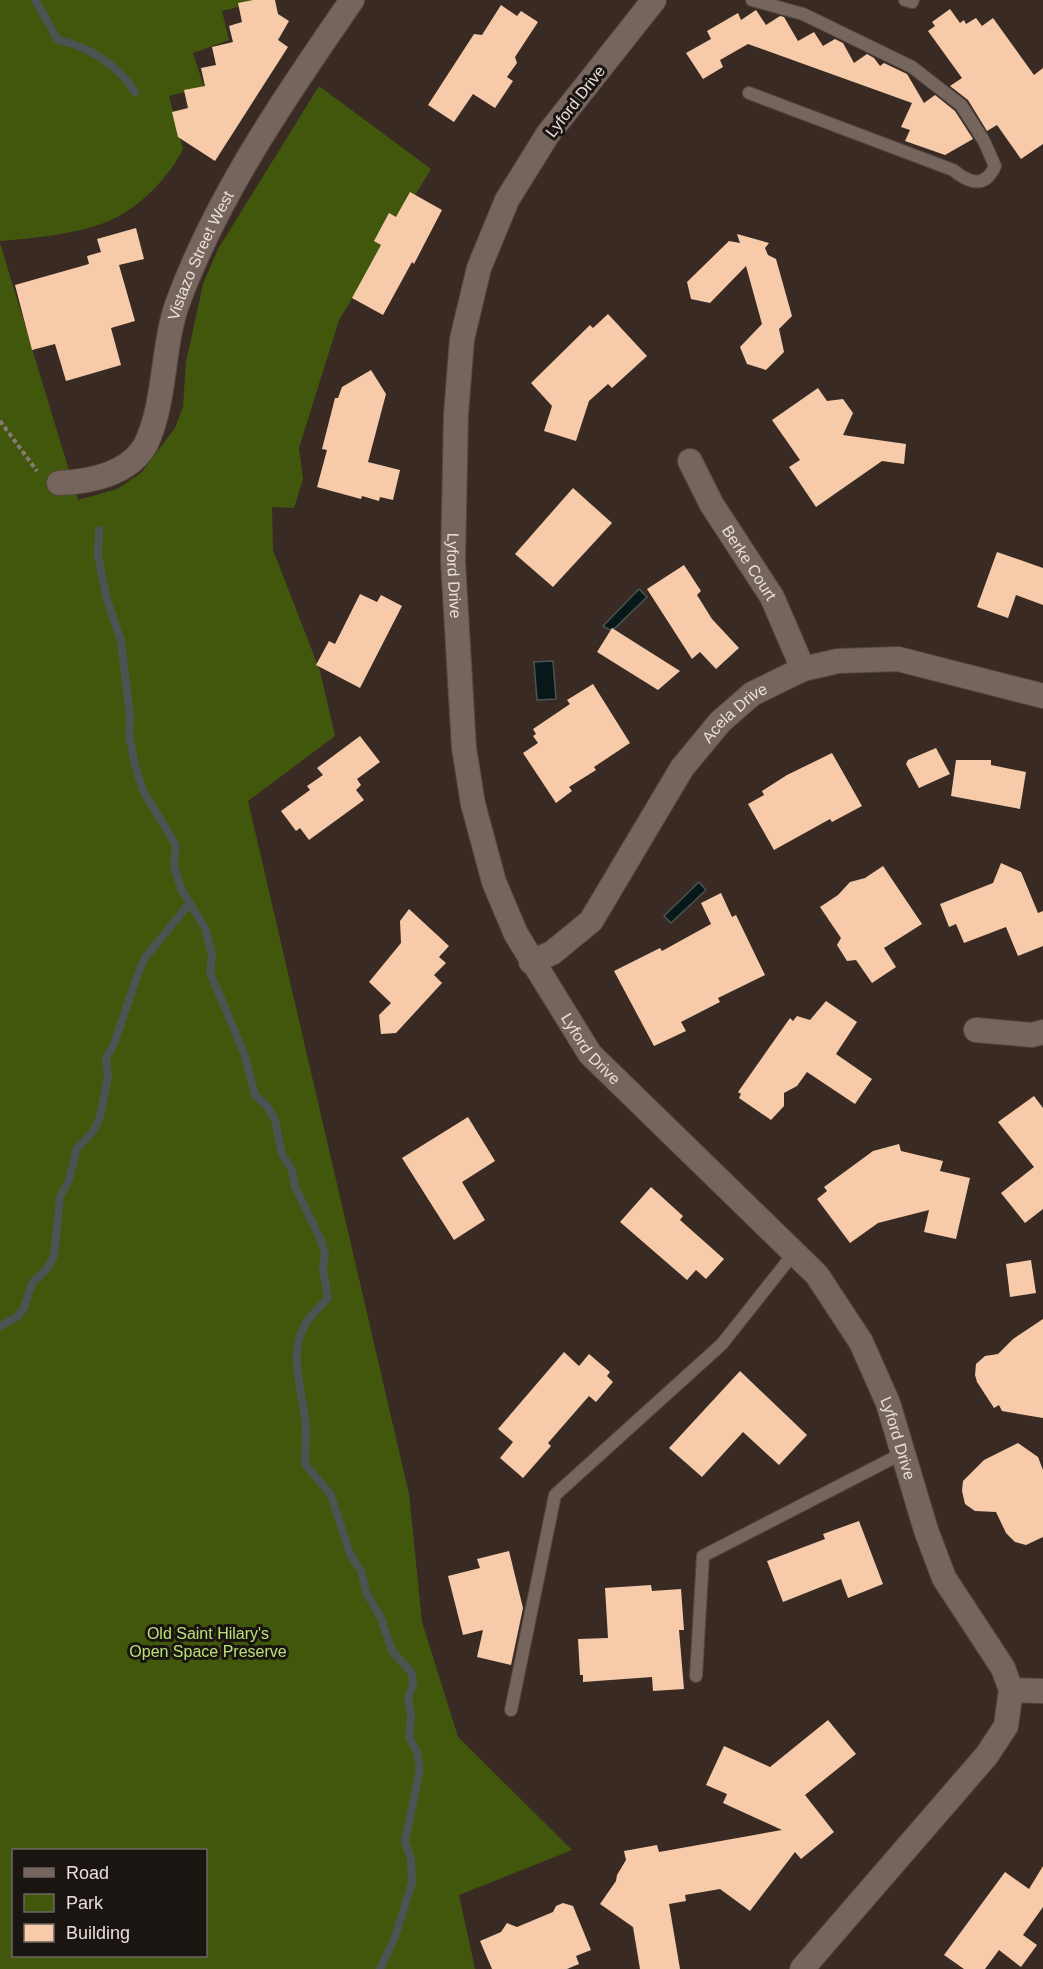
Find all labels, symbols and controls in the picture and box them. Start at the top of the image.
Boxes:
street label: Lyford Drive [542,62,609,140]
street label: Vistazo Street West [165,188,237,322]
street label: Berke Court [719,522,780,604]
street label: Lyford Drive [444,533,464,619]
street label: Acela Drive [699,680,770,746]
street label: Lyford Drive [558,1010,624,1088]
street label: Lyford Drive [877,1394,918,1482]
park label: Old Saint Hilary's Open Space Preserve [129,1625,287,1660]
legend [12,1849,207,1957]
text: Road [66,1863,109,1883]
text: Park [66,1893,104,1913]
text: Building [66,1923,130,1943]

